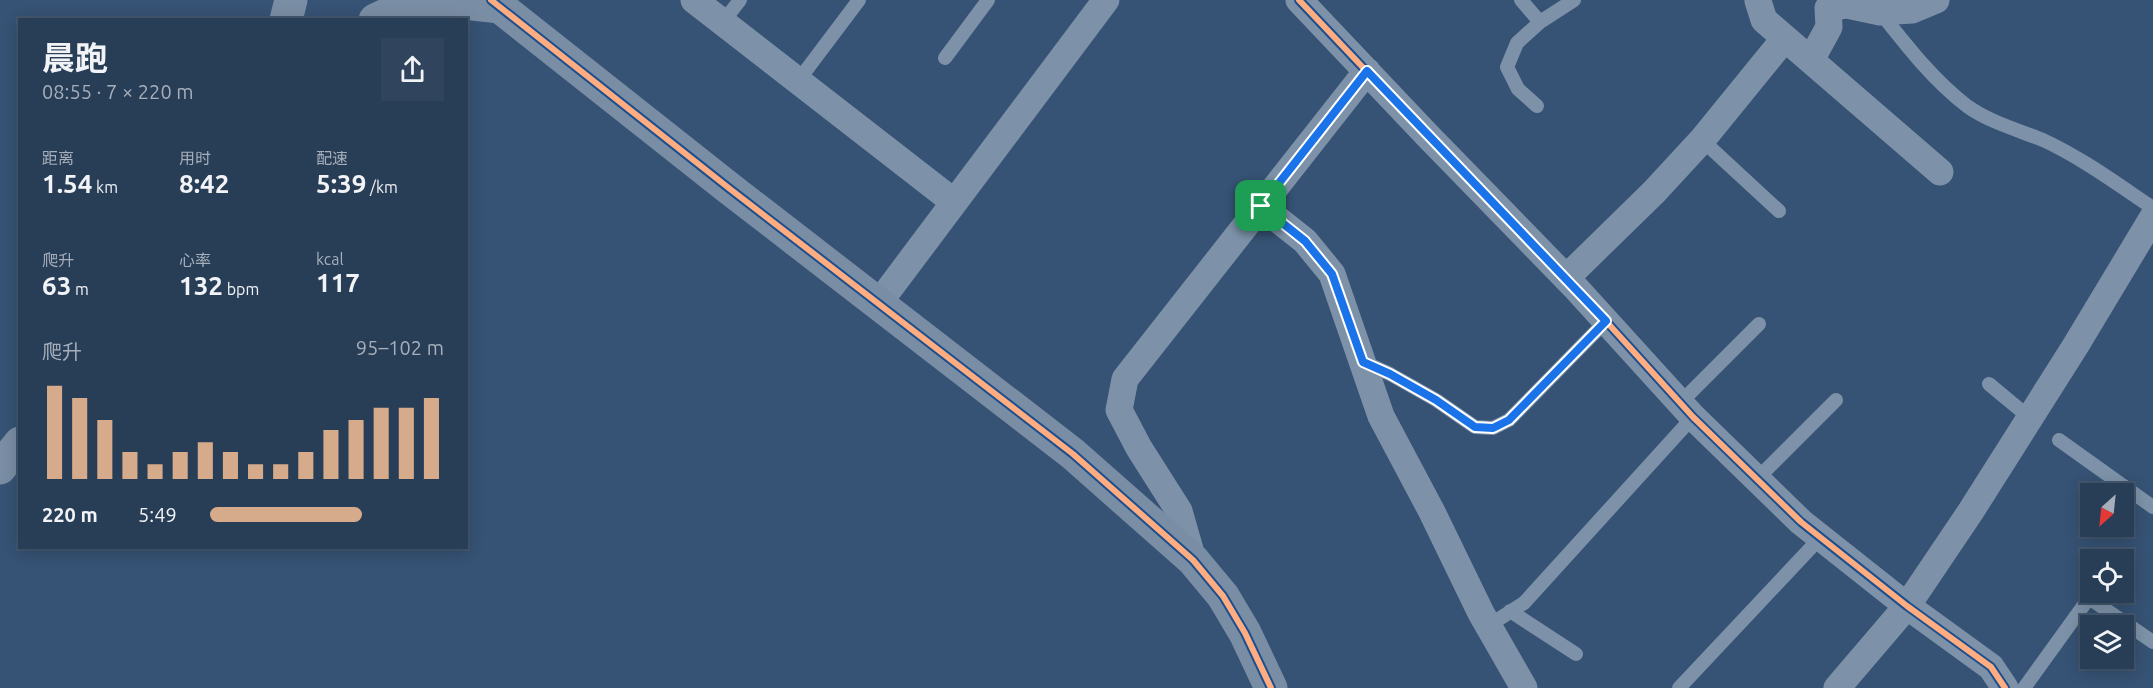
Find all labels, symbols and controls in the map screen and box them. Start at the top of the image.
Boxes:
button: share [381,38,444,101]
text: 晨跑 [42,39,108,76]
text: 08:55 · 7 × 220 m [42,80,194,103]
text: 距离 [42,149,74,167]
text: 用时 [179,149,211,167]
text: 配速 [316,149,348,167]
text: 1.54 [42,169,92,198]
text: 8:42 [179,169,229,198]
text: 5:39 [316,169,366,198]
text: km [92,178,118,196]
text: /km [366,178,398,196]
pin [1235,180,1286,231]
icon: arrive [1244,189,1277,222]
text: kcal [316,250,344,268]
text: 爬升 [42,251,74,269]
text: 心率 [179,251,211,269]
text: 117 [316,268,360,297]
text: 63 [42,271,71,300]
text: 132 [179,271,223,300]
text: m [71,280,89,298]
text: bpm [223,280,259,298]
text: 95–102 m [356,336,444,359]
text: 爬升 [42,340,82,363]
north arrow [2080,483,2134,537]
map controls [2080,483,2134,669]
text: 220 m [42,503,98,526]
text: 5:49 [138,503,177,526]
button: locate [2080,549,2134,603]
button: layers [2080,615,2134,669]

